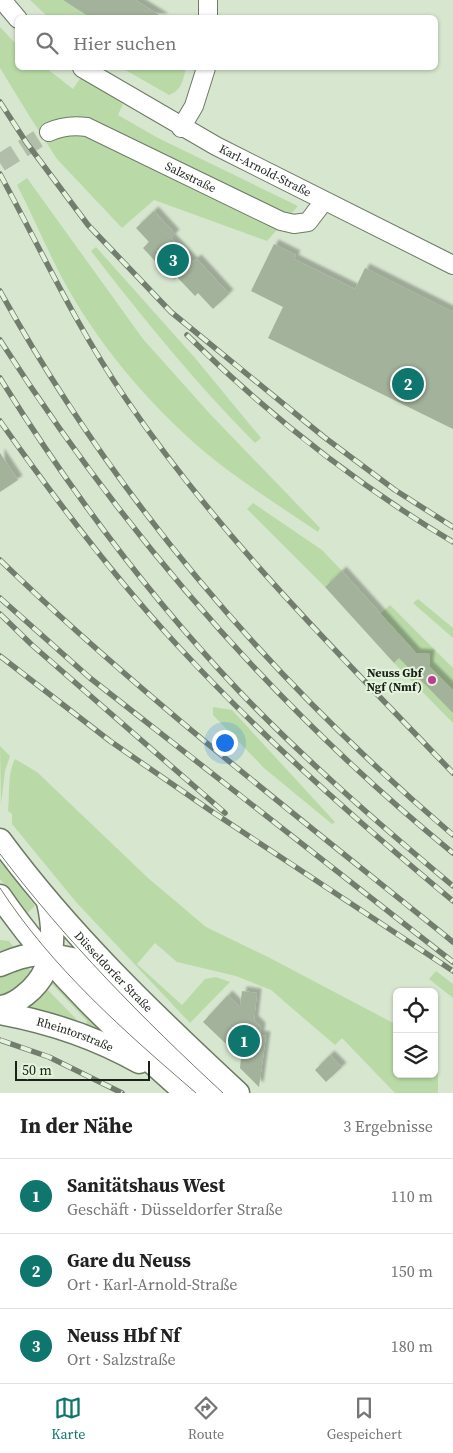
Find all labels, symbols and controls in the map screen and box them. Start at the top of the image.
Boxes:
search box [15,15,438,70]
icon: search [33,29,61,57]
text: Hier suchen [73,30,177,56]
street label: Karl-Arnold-Straße [216,141,314,200]
street label: Salzstraße [162,158,219,196]
pin: 3 [157,241,189,279]
pin: 2 [392,365,424,403]
place label: Neuss Gbf Ngf (Nmf) [366,665,424,695]
marker: Neuss Gbf Ngf (Nmf) [426,674,438,686]
your location [212,730,238,756]
street label: Düsseldorfer Straße [71,928,156,1016]
map controls [393,988,438,1078]
button: locate [393,988,438,1033]
street label: Rheintorstraße [35,1013,116,1056]
pin: 1 [228,1022,260,1060]
button: layers [393,1033,438,1078]
scale bar [15,1058,150,1081]
text: 50 m [22,1060,52,1080]
text: In der Nähe [20,1111,133,1140]
text: 3 Ergebnisse [343,1115,433,1137]
text: Sanitätshaus West [67,1172,225,1198]
text: 1 [32,1185,40,1207]
text: 110 m [391,1185,433,1207]
text: Geschäft · Düsseldorfer Straße [67,1198,283,1220]
text: Gare du Neuss [67,1247,191,1273]
text: 2 [32,1260,40,1282]
text: 150 m [391,1260,433,1282]
text: Ort · Karl-Arnold-Straße [67,1273,237,1295]
text: Neuss Hbf Nf [67,1322,180,1348]
text: 3 [32,1335,40,1357]
text: 180 m [391,1335,433,1357]
text: Ort · Salzstraße [67,1348,176,1370]
tab: Karte [51,1394,85,1444]
tab: Route [188,1394,224,1444]
tab: Gespeichert [327,1394,402,1444]

